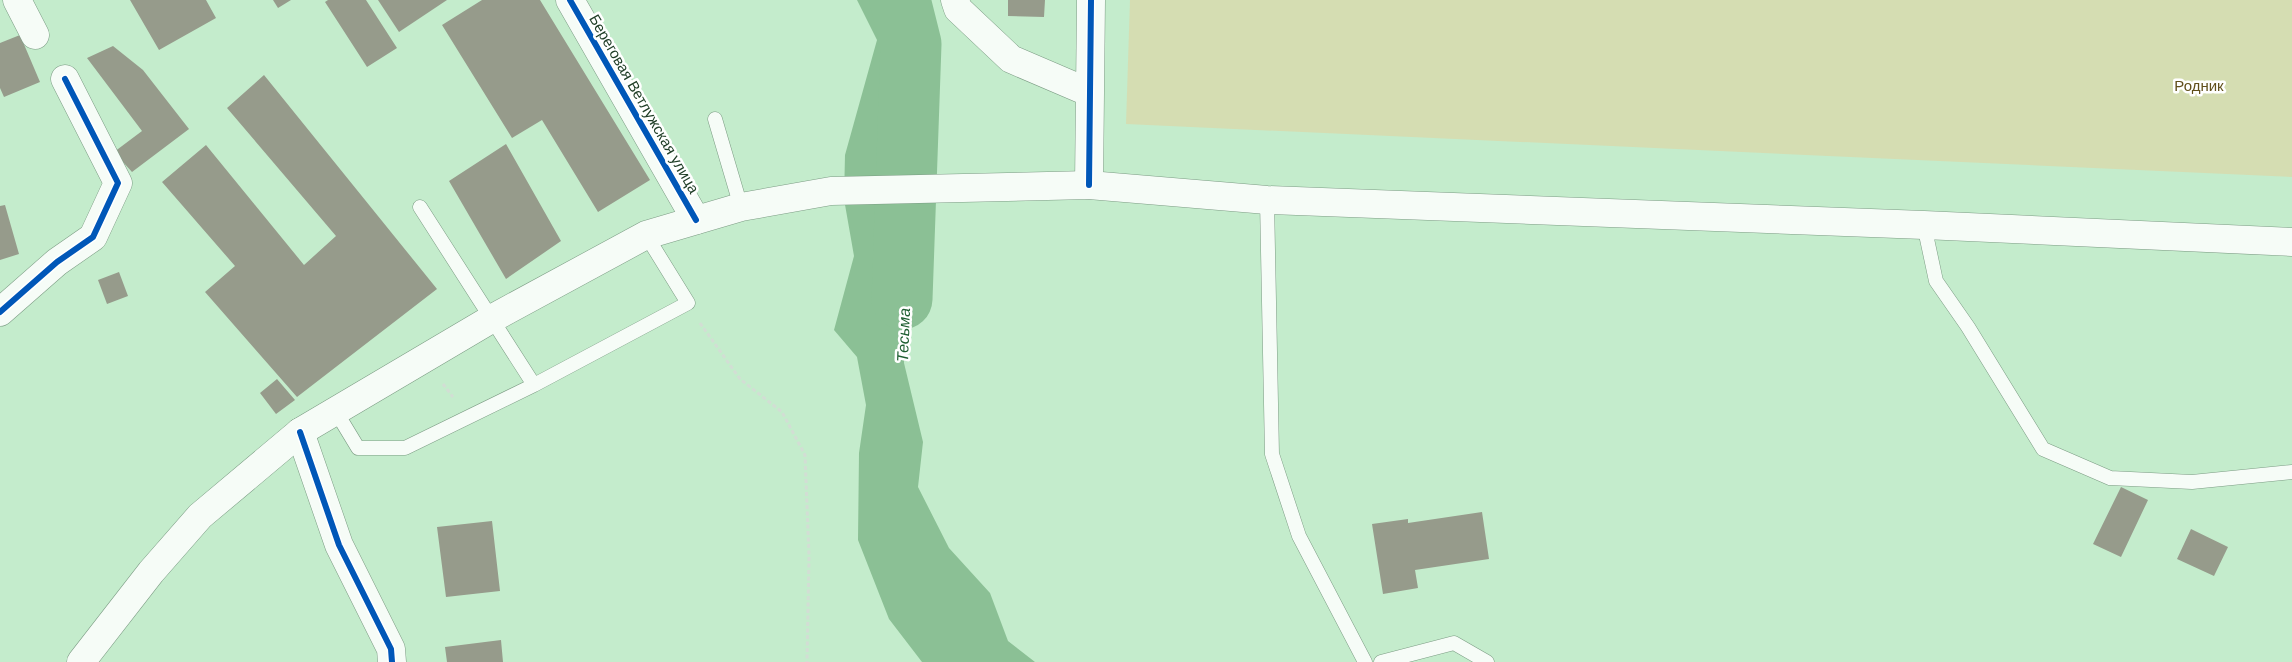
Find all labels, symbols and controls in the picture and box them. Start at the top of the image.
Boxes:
street label: Береговая Ветлужская улица [586,11,703,197]
park label: Родник [2174,77,2224,94]
water label: Тесьма [894,308,913,362]

